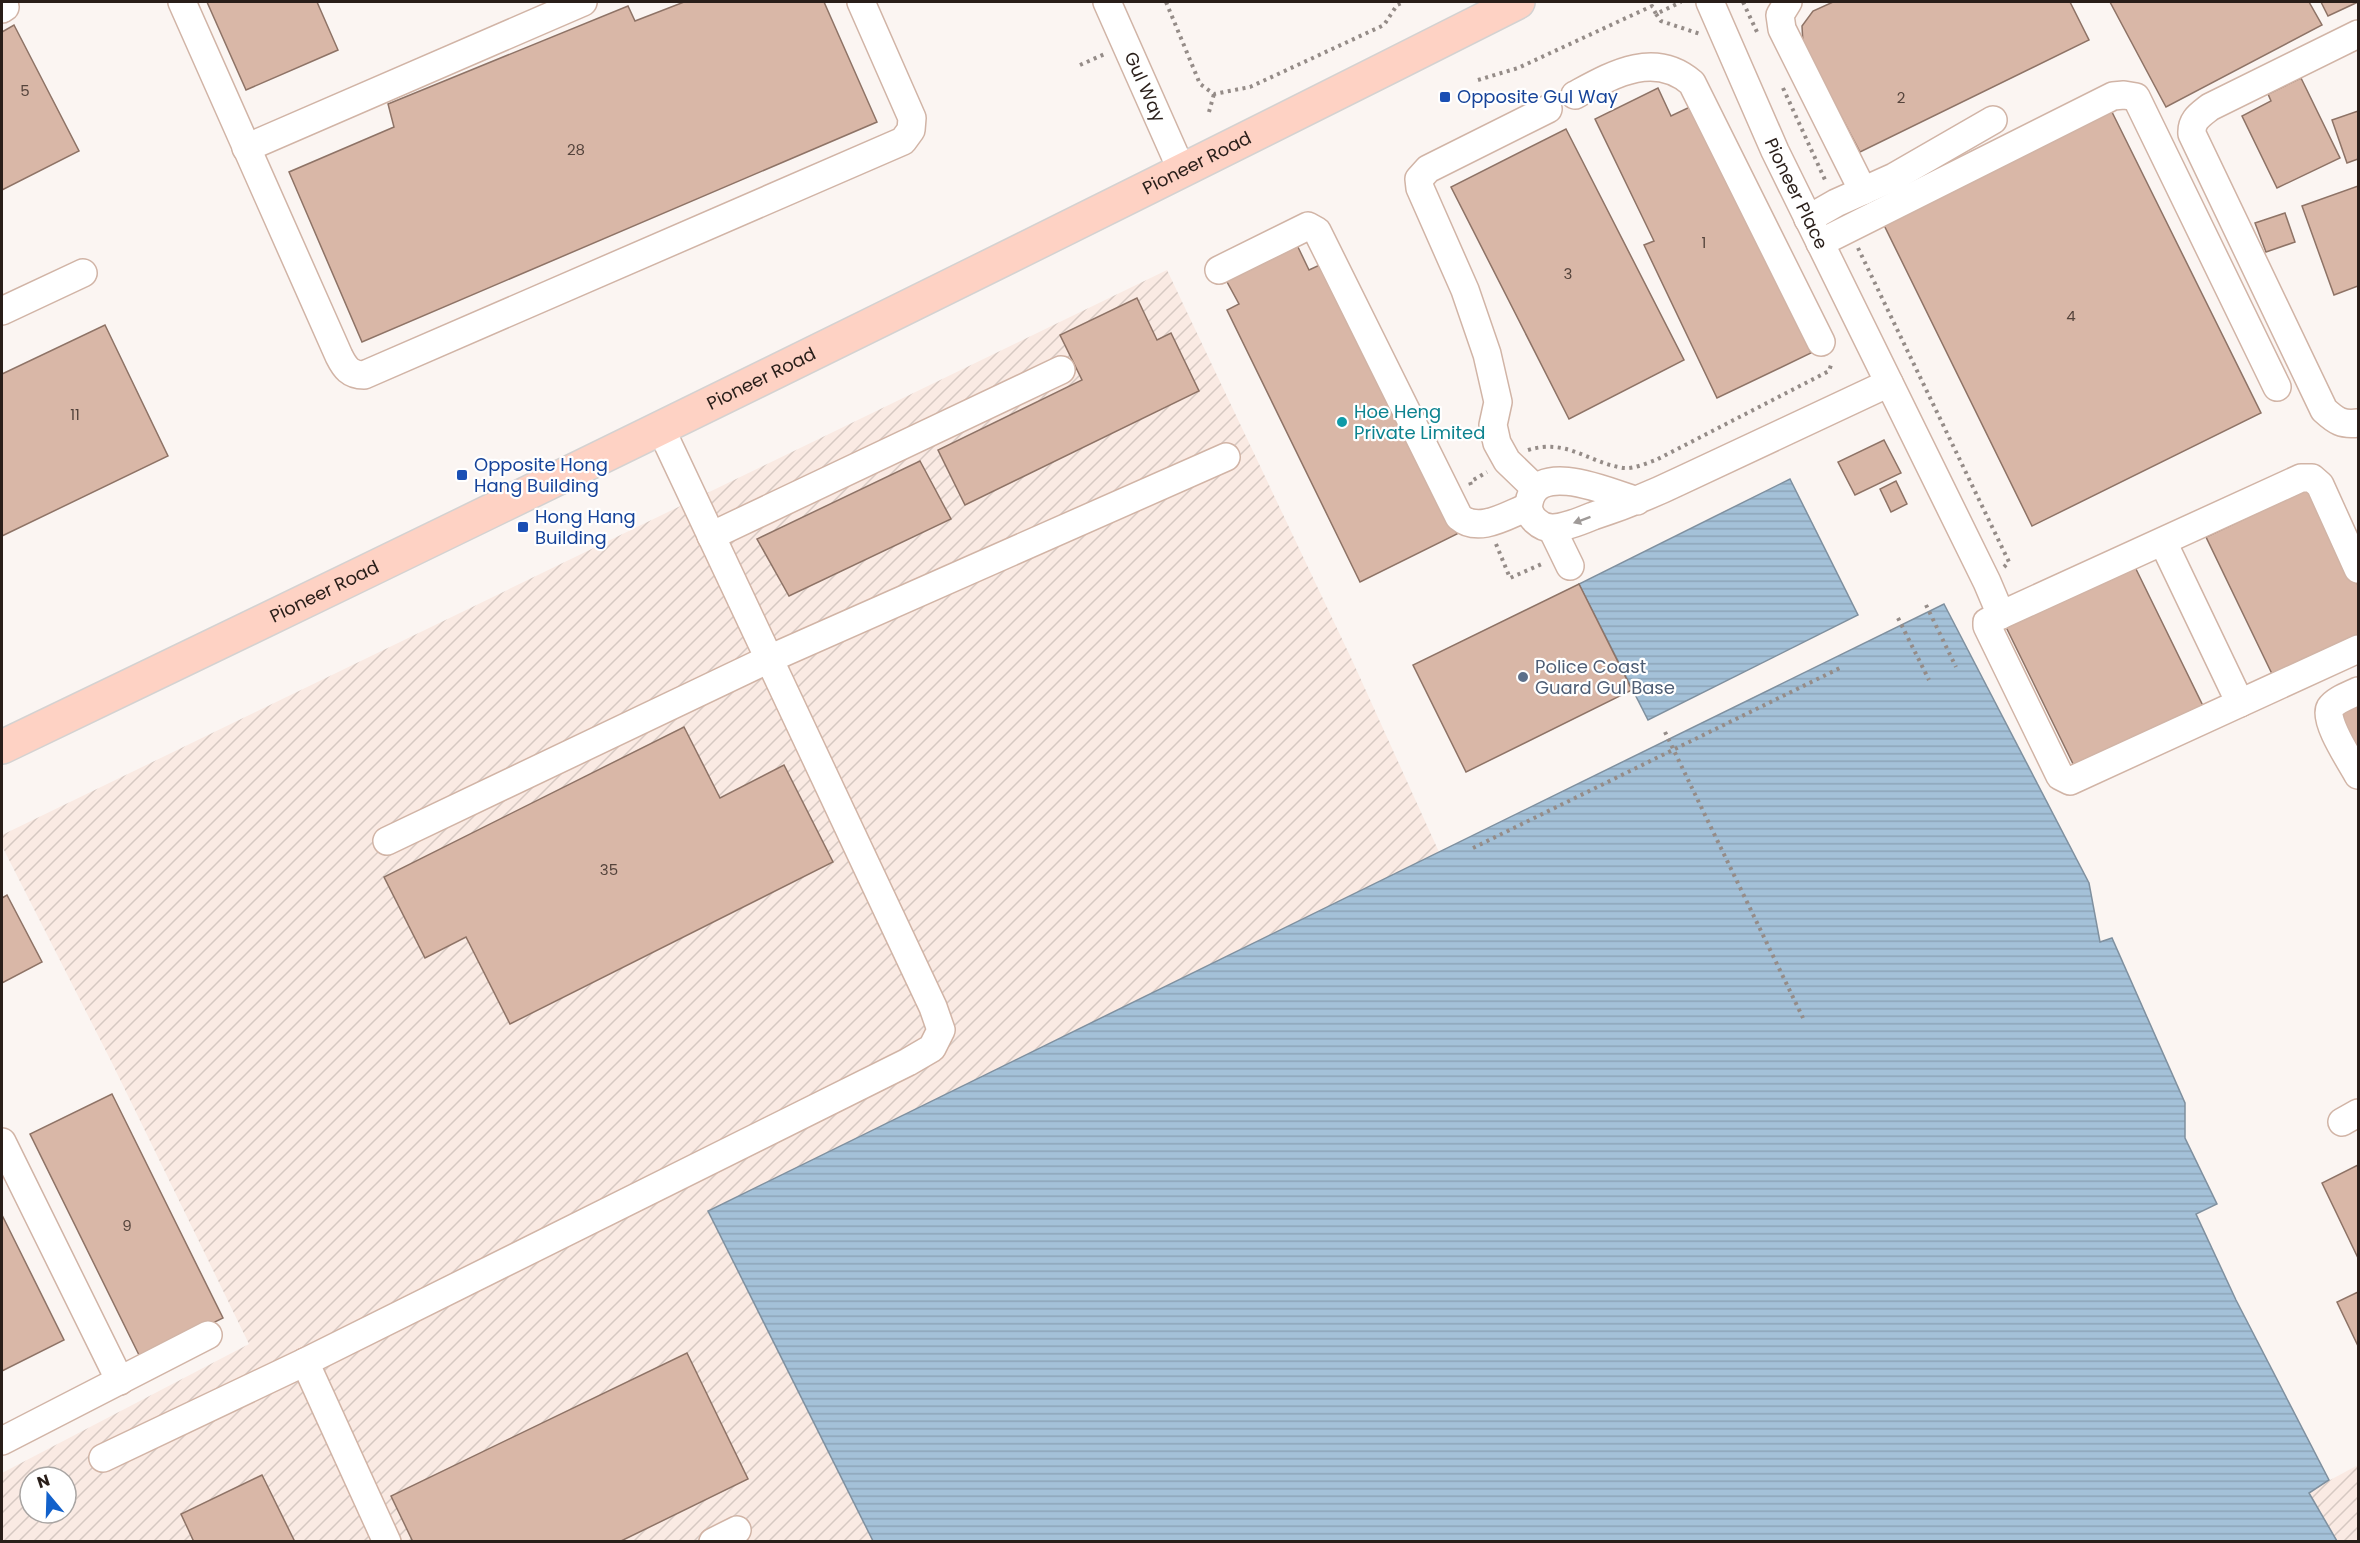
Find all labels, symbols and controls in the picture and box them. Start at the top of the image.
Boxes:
street label: Gul Way [1119,48,1172,126]
house number: 5 [20,80,30,101]
place label: Opposite Gul Way [1457,84,1618,109]
house number: 2 [1897,87,1905,108]
marker: Opposite Gul Way [1438,90,1452,104]
street label: Pioneer Road [1138,125,1255,200]
street label: Pioneer Place [1759,134,1834,253]
house number: 28 [567,139,585,160]
house number: 1 [1702,232,1706,253]
house number: 3 [1564,263,1572,284]
house number: 4 [2066,305,2076,326]
street label: Pioneer Road [702,341,820,416]
place label: Hoe Heng Private Limited [1354,399,1485,445]
house number: 11 [70,404,80,425]
marker: Hoe Heng Private Limited [1335,415,1349,429]
place label: Opposite Hong Hang Building [474,452,608,498]
marker: Opposite Hong Hang Building [455,468,469,482]
place label: Hong Hang Building [535,504,636,550]
one-way arrow [1573,516,1591,526]
marker: Hong Hang Building [516,520,530,534]
street label: Pioneer Road [265,554,383,628]
place label: Police Coast Guard Gul Base [1535,654,1675,700]
marker: Police Coast Guard Gul Base [1516,670,1530,684]
house number: 35 [600,859,618,880]
house number: 9 [122,1215,132,1236]
north arrow [18,1465,78,1525]
text: N [34,1468,53,1494]

